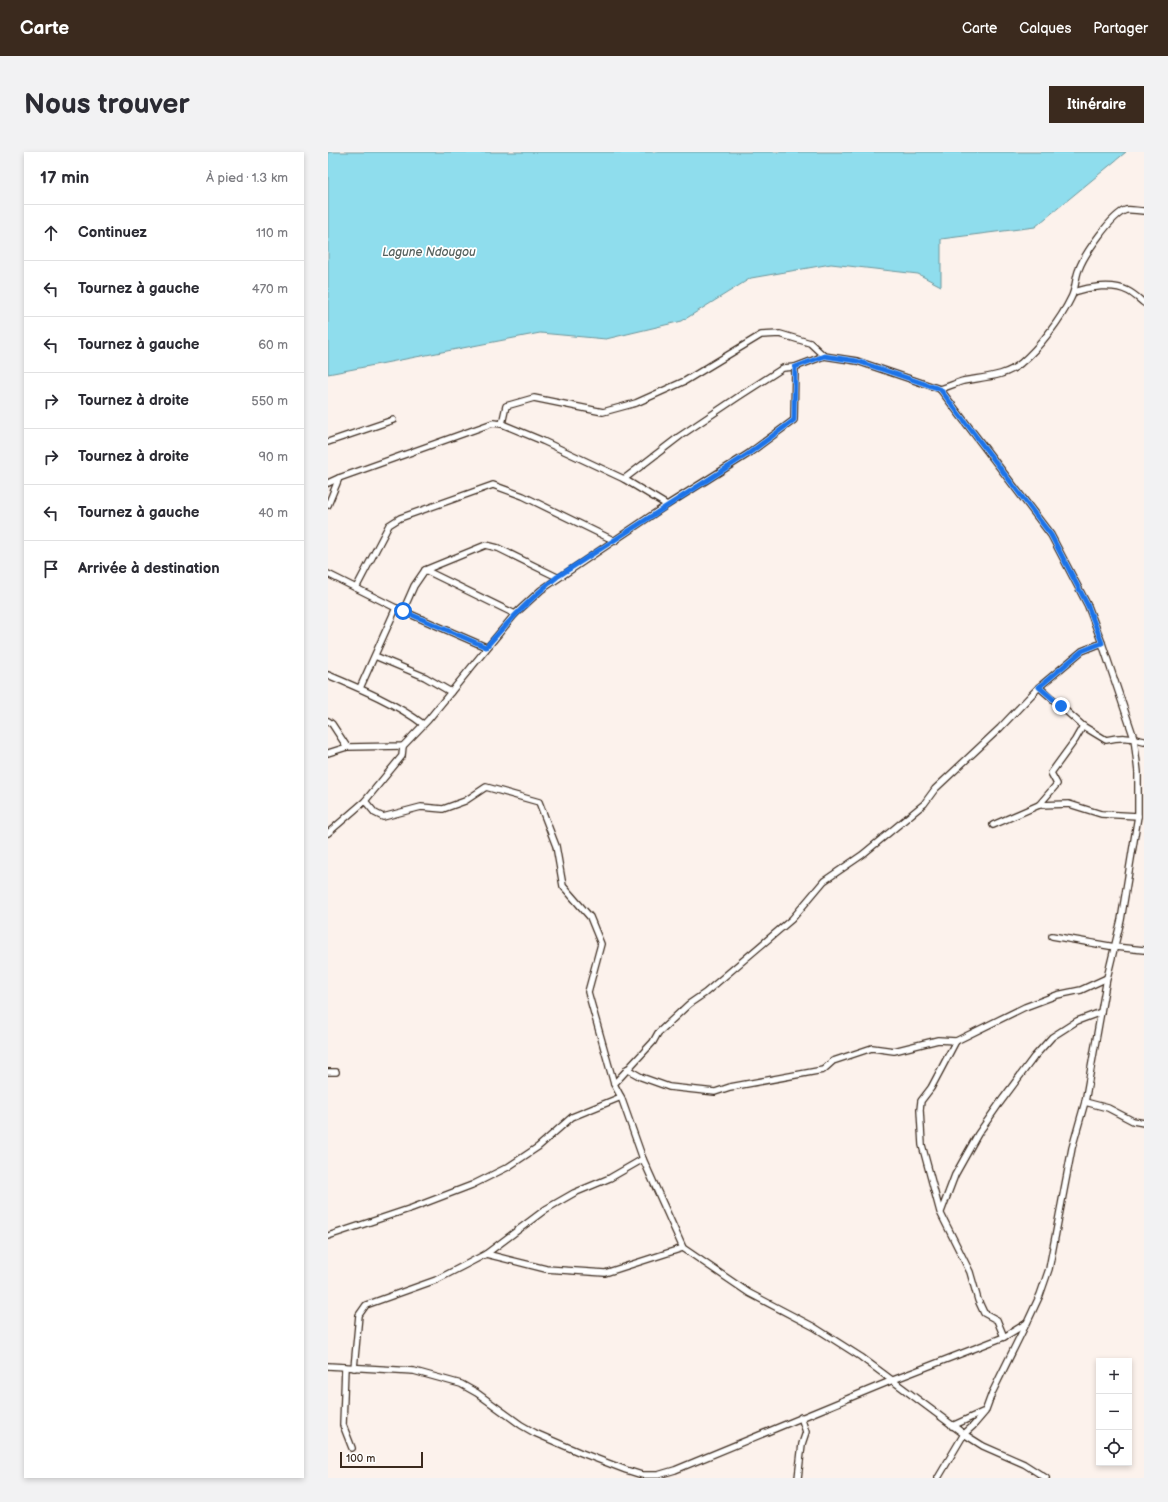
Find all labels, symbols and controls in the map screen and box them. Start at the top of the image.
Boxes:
text: Carte [20,17,69,40]
text: Carte [962,20,997,37]
text: Calques [1019,20,1071,37]
text: Partager [1093,20,1148,37]
button: Itinéraire [1049,86,1144,123]
text: Nous trouver [24,88,190,121]
text: 17 min [40,168,89,188]
text: À pied · 1.3 km [206,170,288,186]
icon: ahead [40,222,62,244]
text: Continuez [78,223,147,242]
text: 110 m [256,225,288,241]
water label: Lagune Ndougou [382,245,476,260]
icon: left [40,278,62,300]
text: Tournez à gauche [78,279,199,298]
text: 470 m [252,281,288,297]
icon: left [40,334,62,356]
text: Tournez à gauche [78,335,199,354]
text: 60 m [258,337,288,353]
icon: right [40,390,62,412]
text: Tournez à droite [78,391,189,410]
text: 550 m [251,393,288,409]
icon: right [40,446,62,468]
text: Tournez à droite [78,447,189,466]
text: 90 m [259,449,288,465]
icon: left [40,502,62,524]
text: Tournez à gauche [78,503,199,522]
text: 40 m [258,505,288,521]
icon: arrive [40,558,62,580]
text: Arrivée à destination [78,559,220,578]
route start [394,602,412,620]
route end [1052,697,1070,715]
map controls [1096,1358,1132,1466]
button: + [1096,1358,1132,1394]
button: − [1096,1394,1132,1430]
button: locate [1096,1430,1132,1466]
scale bar [340,1450,423,1469]
text: 100 m [346,1452,375,1465]

